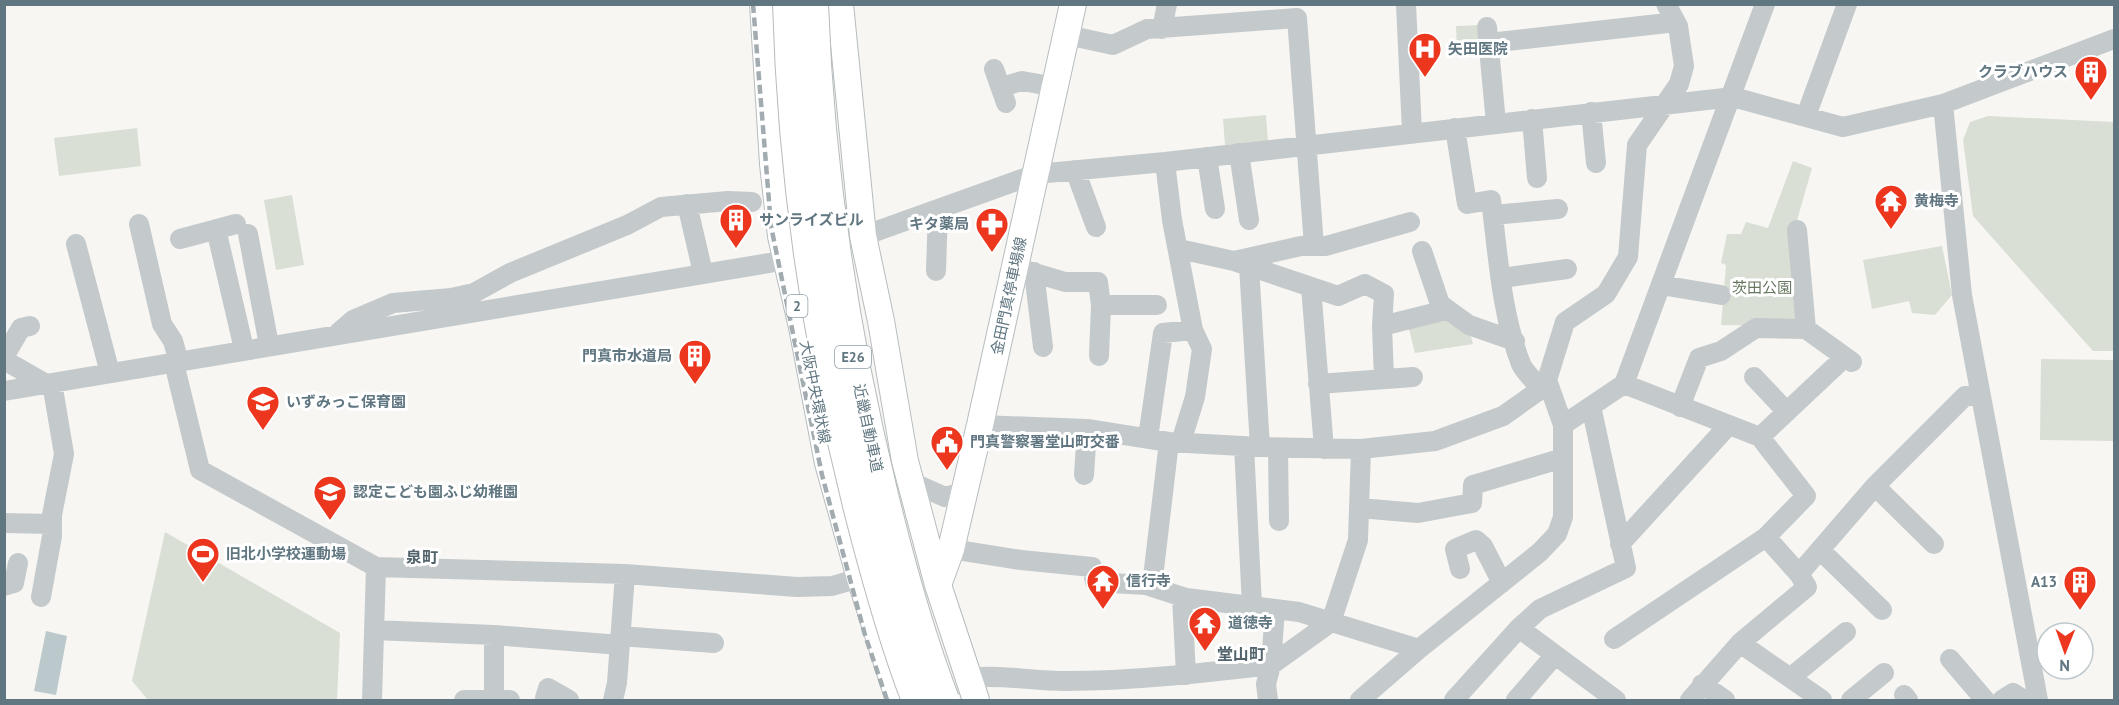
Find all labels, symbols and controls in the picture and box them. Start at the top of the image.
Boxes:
hospital icon: 矢田医院 [1407,31,1443,78]
place label: 矢田医院 [1448,39,1508,58]
building icon: クラブハウス [2073,54,2109,101]
place label: クラブハウス [1978,62,2068,81]
temple icon: 黄梅寺 [1873,183,1909,230]
place label: 黄梅寺 [1914,191,1959,210]
building icon: サンライズビル [718,202,754,249]
pharmacy icon: キタ薬局 [974,206,1010,253]
place label: サンライズビル [759,210,864,229]
place label: キタ薬局 [909,214,969,233]
street label: 金田門真停車場線 [987,235,1030,357]
park label: 茨田公園 [1732,278,1792,297]
road number: 2 [786,295,808,317]
building icon: 門真市水道局 [677,338,713,385]
street label: 大阪中央環状線 [796,339,835,445]
place label: 門真市水道局 [582,346,672,365]
road number: E26 [835,346,871,368]
street label: 近畿自動車道 [850,382,887,474]
school or university icon: いずみっこ保育園 [245,384,281,431]
place label: いずみっこ保育園 [286,392,406,411]
public building icon: 門真警察署堂山町交番 [929,424,965,471]
place label: 門真警察署堂山町交番 [970,432,1120,451]
school or university icon: 認定こども園ふじ幼稚園 [312,474,348,521]
place label: 認定こども園ふじ幼稚園 [353,482,518,501]
sports icon: 旧北小学校運動場 [185,536,221,583]
place label: 旧北小学校運動場 [226,544,346,563]
district label: 泉町 [406,547,438,567]
temple icon: 信行寺 [1085,563,1121,610]
building icon: A13 [2062,564,2098,611]
place label: 信行寺 [1126,571,1171,590]
place label: A13 [2031,572,2057,591]
temple icon: 道徳寺 [1187,605,1223,652]
place label: 道徳寺 [1228,613,1273,632]
north arrow [2035,621,2095,681]
district label: 堂山町 [1217,644,1265,664]
text: N [2059,656,2070,676]

